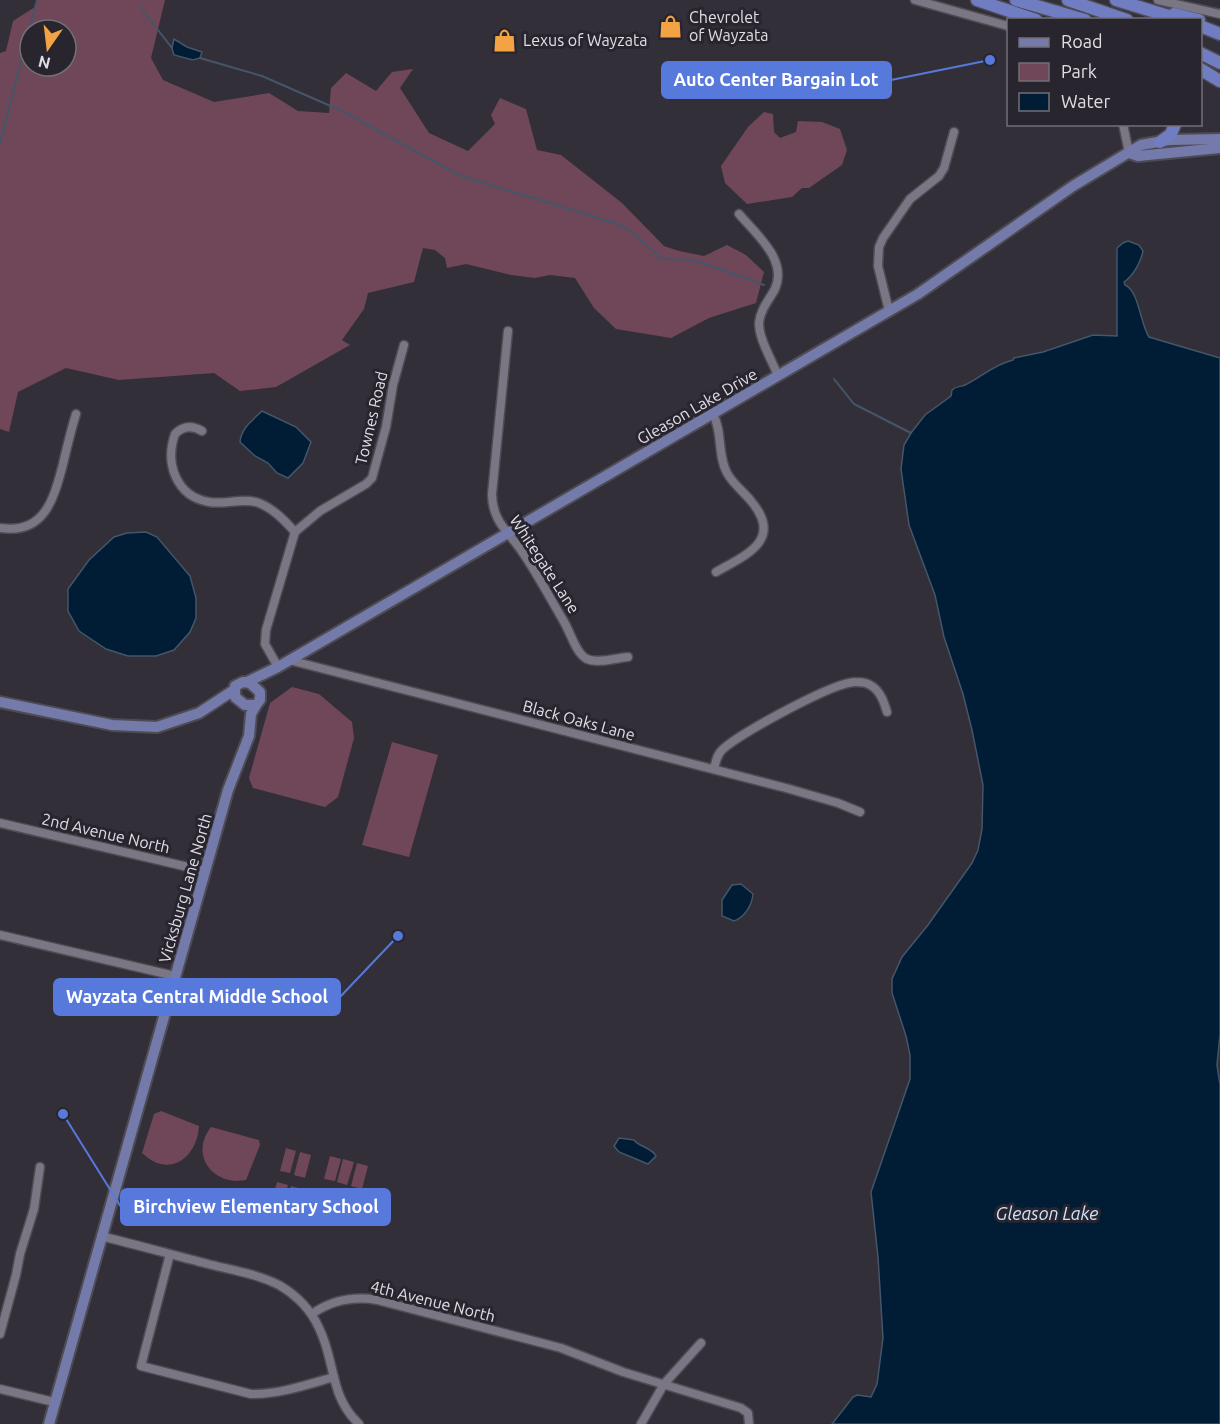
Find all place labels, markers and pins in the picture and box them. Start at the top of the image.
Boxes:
place label: Chevrolet of Wayzata [689,8,769,44]
shop icon: Chevrolet of Wayzata [658,13,684,39]
shop icon: Lexus of Wayzata [492,27,518,53]
place label: Lexus of Wayzata [523,31,647,49]
callout: Auto Center Bargain Lot [662,62,891,98]
callout: Wayzata Central Middle School [54,979,340,1015]
callout: Birchview Elementary School [121,1189,390,1225]

